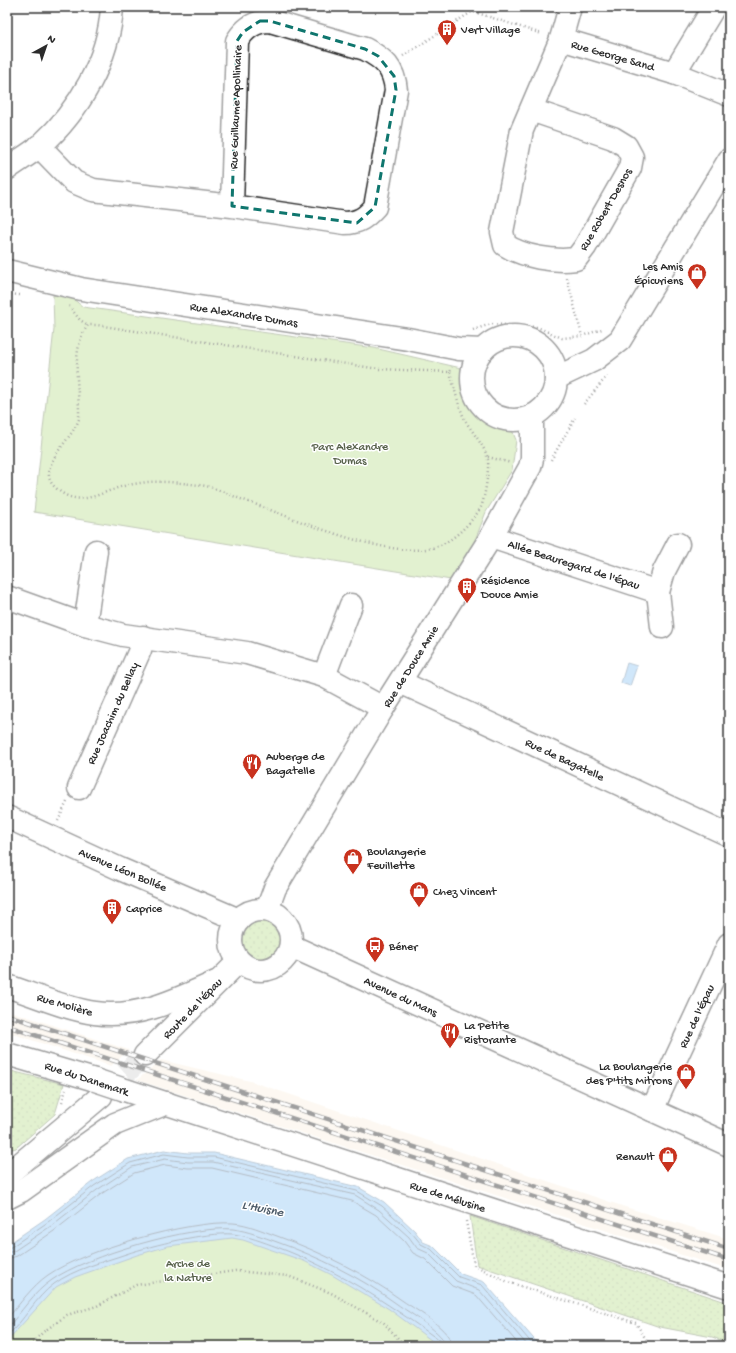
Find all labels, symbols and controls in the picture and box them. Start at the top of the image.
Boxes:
building icon: Vert Village [436,18,458,46]
place label: Vert Village [460,24,521,38]
north arrow [26,26,66,66]
text: N [45,33,58,47]
street label: Rue George Sand [569,38,657,76]
street label: Rue Guillaume Apollinaire [228,44,246,169]
street label: Rue Robert Desnos [577,166,636,254]
place label: Les Amis Épicuriens [634,261,684,289]
shop icon: Les Amis Épicuriens [686,262,708,290]
street label: Rue Alexandre Dumas [189,301,299,331]
park label: Parc Alexandre Dumas [311,441,389,469]
street label: Allée Beauregard de l'Épau [506,538,641,594]
place label: Résidence Douce Amie [480,575,539,603]
building icon: Résidence Douce Amie [456,576,478,604]
street label: Rue de Douce Amie [381,623,443,711]
street label: Rue Joachim du Bellay [85,660,143,767]
street label: Rue de Bagatelle [522,736,607,786]
place label: Auberge de Bagatelle [265,751,325,779]
restaurant icon: Auberge de Bagatelle [241,752,263,780]
street label: Avenue Léon Bollée [76,846,169,896]
place label: Boulangerie Feuillette [366,846,427,874]
shop icon: Boulangerie Feuillette [342,847,364,875]
shop icon: Chez Vincent [408,880,430,908]
place label: Chez Vincent [433,886,497,900]
building icon: Caprice [101,897,123,925]
place label: Caprice [126,903,163,917]
bus stop icon: Béner [364,935,386,963]
place label: Béner [388,941,419,955]
street label: Avenue du Mans [361,975,440,1021]
street label: Route de l'Épau [161,976,226,1043]
street label: Rue de l'Épau [677,983,719,1051]
street label: Rue Molière [35,991,95,1021]
place label: La Petite Ristorante [464,1020,517,1048]
restaurant icon: La Petite Ristorante [439,1021,461,1049]
street label: Rue du Danemark [43,1060,132,1101]
place label: La Boulangerie des P'tits Mitrons [586,1061,673,1089]
shop icon: La Boulangerie des P'tits Mitrons [675,1062,697,1090]
shop icon: Renault [657,1145,679,1173]
place label: Renault [616,1151,655,1165]
street label: Rue de Mélusine [408,1179,488,1217]
water label: L'Huisne [240,1198,286,1221]
park label: Arche de la Nature [164,1258,213,1286]

